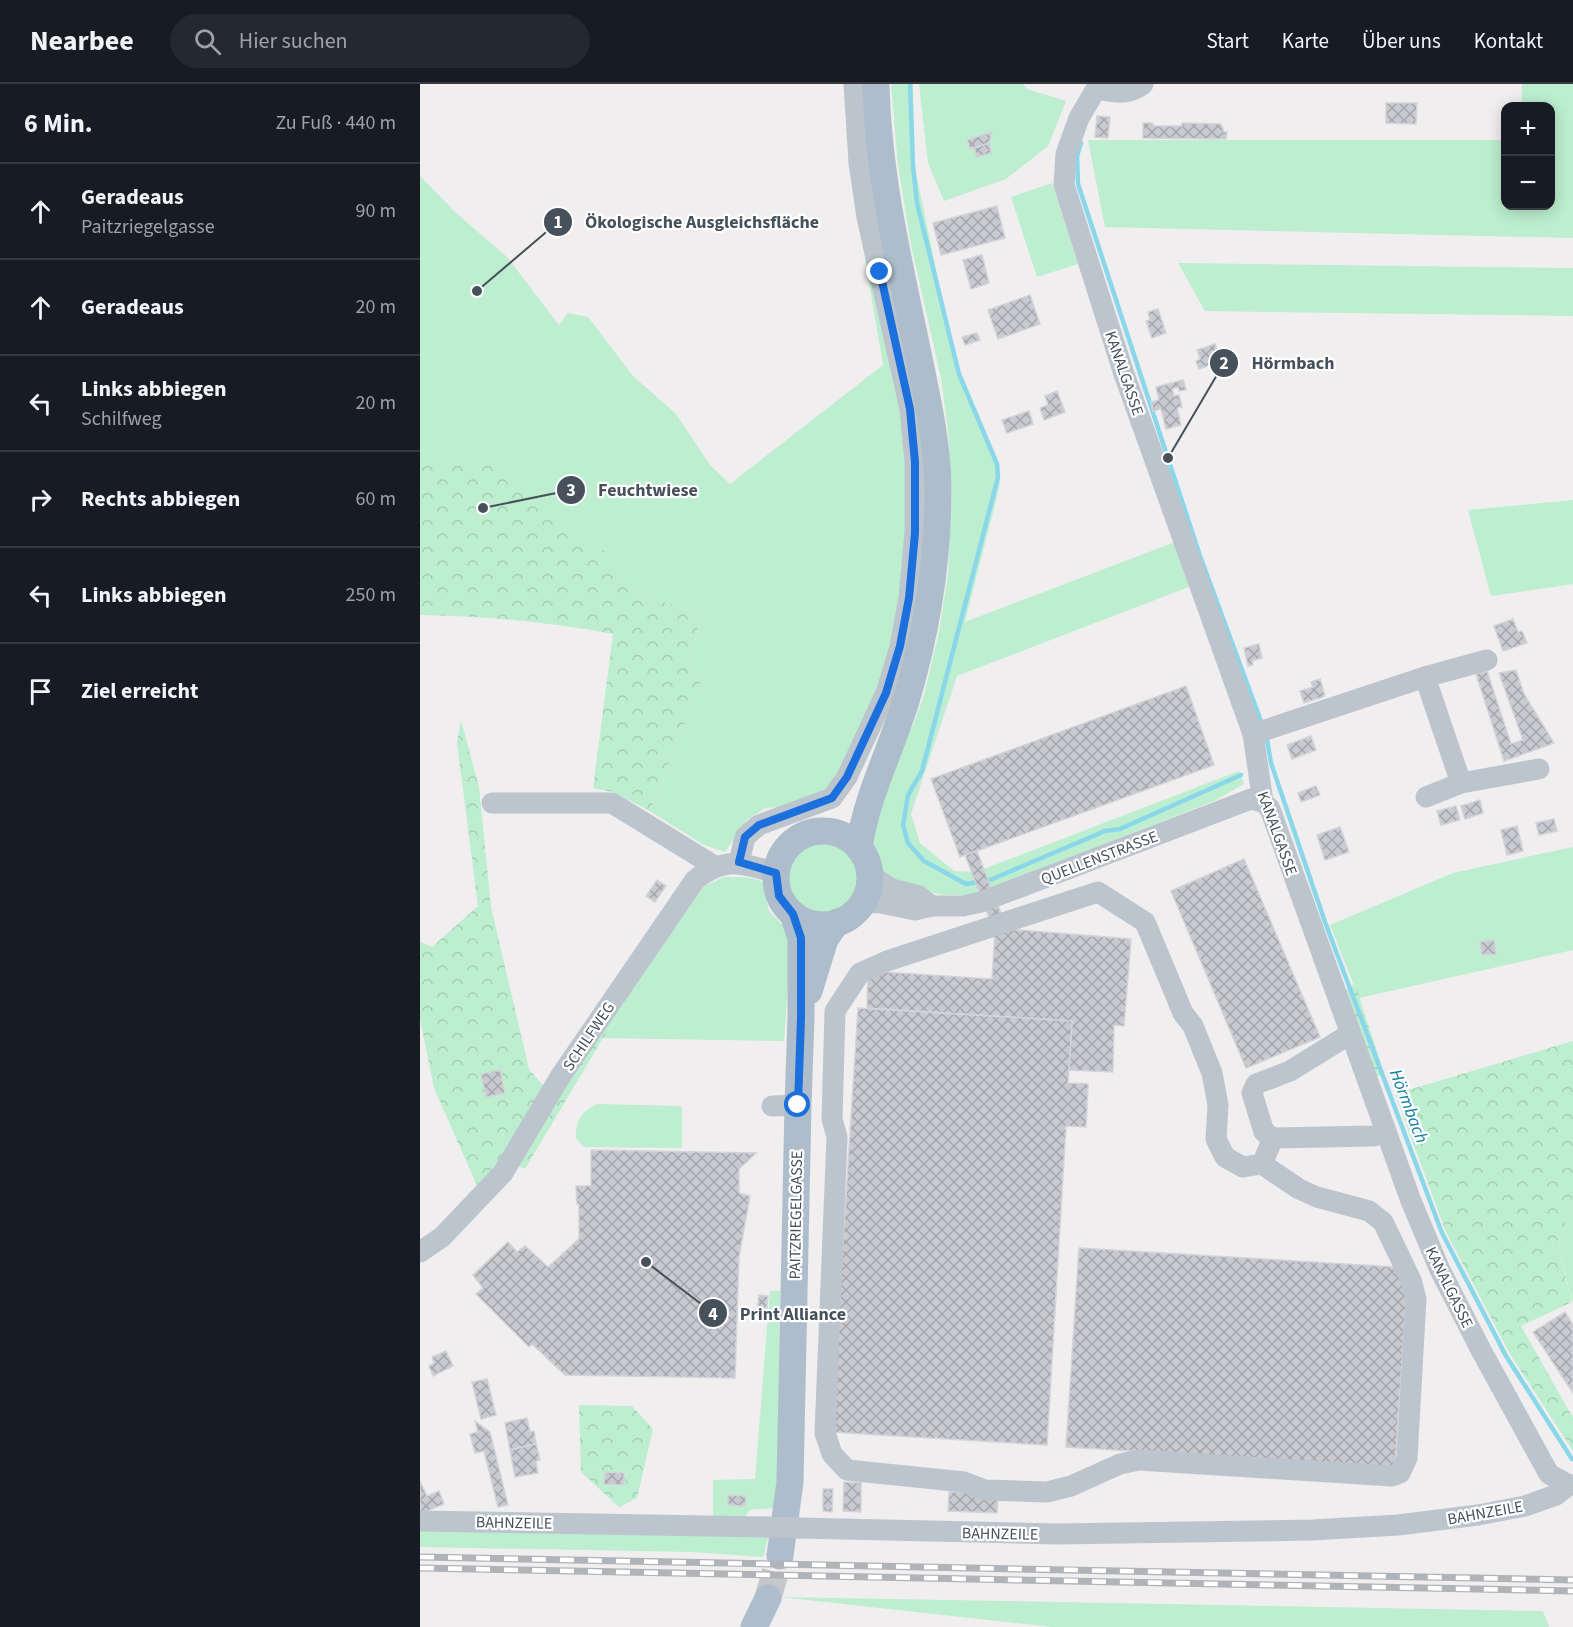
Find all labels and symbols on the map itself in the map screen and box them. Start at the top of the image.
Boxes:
callout: Ökologische Ausgleichsfläche [543,204,831,240]
text: 1 [553,210,563,235]
text: Ökologische Ausgleichsfläche [585,210,819,235]
route end [866,258,892,284]
street label: KANALGASSE [1099,328,1149,419]
callout: Hörmbach [1209,345,1346,381]
text: 2 [1219,351,1229,376]
text: Hörmbach [1251,351,1335,376]
callout: Feuchtwiese [556,472,710,508]
text: 3 [566,478,576,503]
text: Feuchtwiese [598,478,698,503]
street label: KANALGASSE [1252,788,1302,878]
street label: QUELLENSTRASSE [1038,826,1161,890]
street label: SCHILFWEG [558,998,620,1075]
water label: Hörmbach [1383,1066,1434,1147]
route start [784,1091,810,1117]
street label: PAITZRIEGELGASSE [784,1150,808,1280]
street label: KANALGASSE [1420,1243,1478,1332]
callout: Print Alliance [698,1295,858,1331]
text: 4 [708,1302,718,1327]
text: Print Alliance [740,1302,846,1327]
street label: BAHNZEILE [1446,1496,1525,1530]
street label: BAHNZEILE [476,1511,552,1535]
street label: BAHNZEILE [962,1522,1038,1546]

